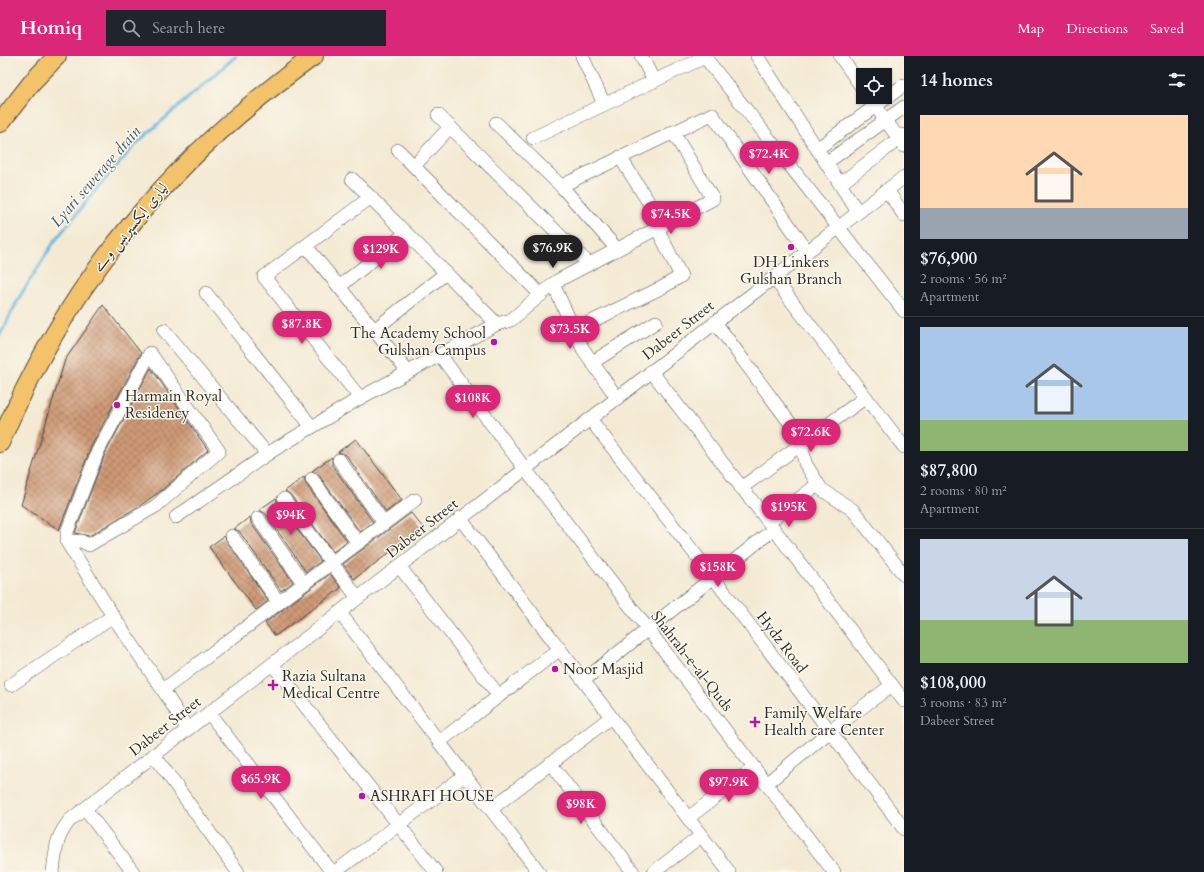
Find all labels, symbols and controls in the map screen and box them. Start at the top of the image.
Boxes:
search box [106,10,386,46]
text: Homiq [20,15,82,41]
icon: search [120,17,142,39]
text: Search here [152,18,225,38]
text: Map [1018,19,1044,38]
text: Directions [1066,19,1128,38]
text: Saved [1150,19,1184,38]
map controls [856,68,892,104]
button: locate [856,68,892,104]
text: 14 homes [920,69,993,92]
icon: filters [1166,69,1188,91]
water label: Lyari sewerage drain [46,121,146,232]
pin: $72.4K [736,141,802,175]
icon: home [1018,141,1090,213]
text: $72.4K [749,145,789,163]
street label: لیاری ایکسپریس وے [88,178,172,276]
pin: $74.5K [638,201,704,235]
text: $74.5K [651,205,691,223]
pin: $76.9K [520,235,586,269]
pin: $129K [353,236,409,270]
text: $76.9K [533,239,573,257]
text: $129K [362,240,400,258]
marker: DH Linkers Gulshan Branch [786,242,796,252]
text: $76,900 [920,247,977,270]
place label: DH Linkers Gulshan Branch [740,252,843,289]
text: 2 rooms · 56 m² [920,270,1007,288]
text: Apartment [920,288,979,306]
street label: Dabeer Street [638,296,718,364]
pin: $87.8K [269,311,335,345]
text: $87.8K [282,315,322,333]
pin: $73.5K [537,316,603,350]
text: $73.5K [550,320,590,338]
place label: The Academy School Gulshan Campus [350,323,486,360]
marker: The Academy School Gulshan Campus [489,337,499,347]
icon: home [1018,353,1090,425]
pin: $108K [445,385,501,419]
place label: Harmain Royal Residency [125,386,222,423]
text: $108K [454,389,492,407]
marker: Harmain Royal Residency [112,400,122,410]
pin: $72.6K [778,419,844,453]
text: $72.6K [791,423,831,441]
text: $87,800 [920,459,977,482]
text: 2 rooms · 80 m² [920,482,1007,500]
street label: Dabeer Street [382,494,462,562]
pin: $195K [761,494,817,528]
text: $195K [770,498,808,516]
text: Apartment [920,500,979,518]
pin: $94K [267,502,315,536]
text: $94K [276,506,306,524]
pin: $158K [690,554,746,588]
text: $158K [699,558,737,576]
icon: home [1018,565,1090,637]
street label: Shahrah-e-al-Quds [647,607,737,715]
street label: Hydz Road [752,607,812,677]
place label: Noor Masjid [563,659,644,679]
marker: Noor Masjid [550,664,560,674]
place label: Razia Sultana Medical Centre [282,666,380,703]
text: $108,000 [920,671,986,694]
marker: Razia Sultana Medical Centre [267,679,279,691]
street label: Dabeer Street [125,692,205,760]
text: 3 rooms · 83 m² [920,694,1007,712]
place label: Family Welfare Health care Center [764,703,885,740]
text: Dabeer Street [920,712,994,730]
marker: Family Welfare Health care Center [749,716,761,728]
pin: $65.9K [228,766,294,800]
pin: $97.9K [696,769,762,803]
text: $65.9K [241,770,281,788]
text: $97.9K [709,773,749,791]
place label: ASHRAFI HOUSE [370,786,494,806]
marker: ASHRAFI HOUSE [357,791,367,801]
pin: $98K [557,791,605,825]
text: $98K [566,795,596,813]

